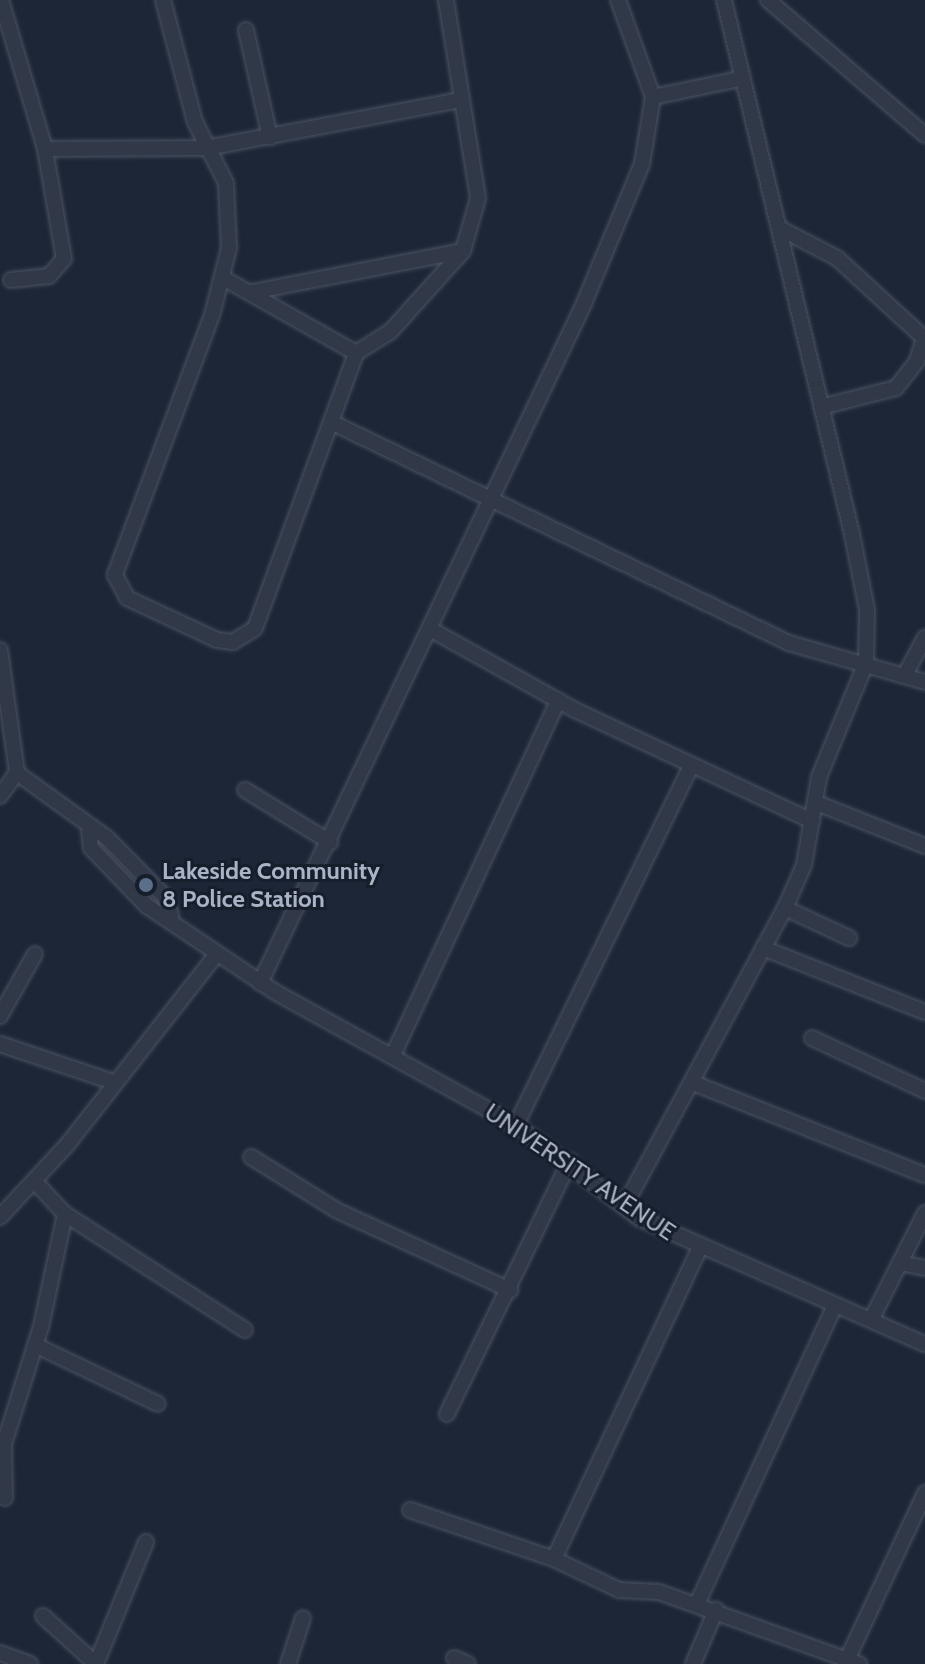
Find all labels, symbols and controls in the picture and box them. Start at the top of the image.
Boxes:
place label: Lakeside Community 8 Police Station [162,857,380,913]
marker: Lakeside Community 8 Police Station [137,876,155,894]
street label: UNIVERSITY AVENUE [479,1097,681,1247]

